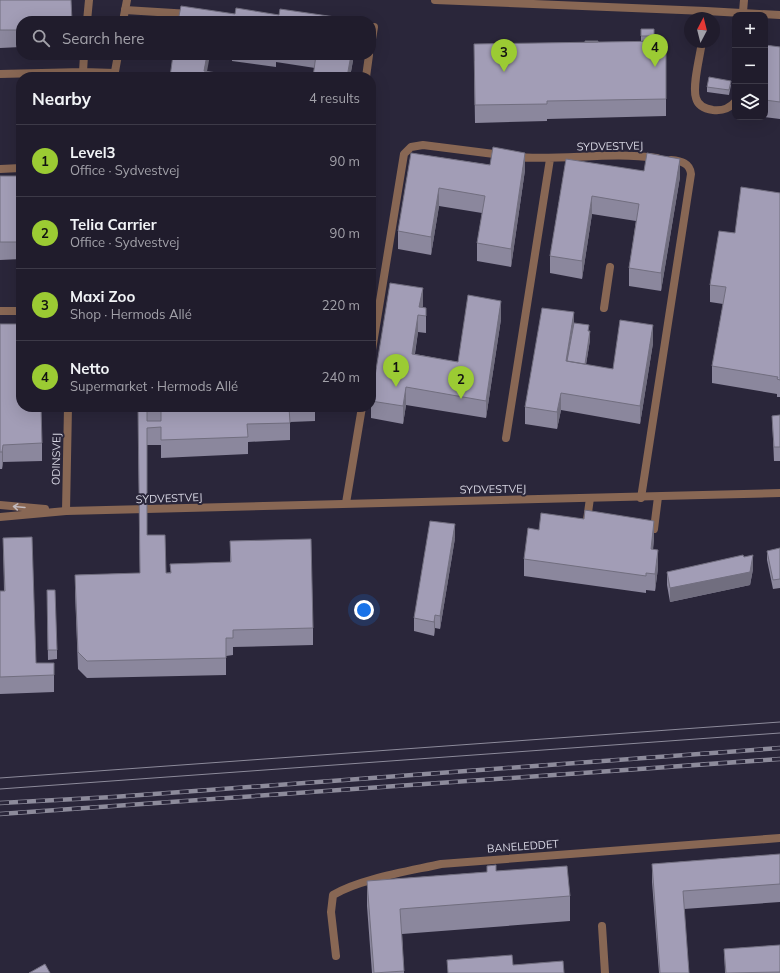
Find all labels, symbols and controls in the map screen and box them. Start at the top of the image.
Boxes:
north arrow [684,12,720,48]
map controls [732,12,768,120]
button: + [732,12,768,48]
search box [16,16,376,60]
icon: search [30,27,52,49]
text: Search here [62,29,144,48]
pin: 4 [642,34,668,67]
pin: 3 [491,39,517,72]
button: − [732,48,768,84]
button: layers [732,84,768,120]
text: Nearby [32,88,91,109]
text: 4 results [309,90,360,106]
street label: SYDVESTVEJ [576,138,644,154]
text: Level3 [70,143,116,162]
text: 1 [41,153,49,169]
text: 90 m [330,153,360,169]
text: Office · Sydvestvej [70,162,179,178]
text: Telia Carrier [70,215,157,234]
text: 2 [41,225,49,241]
text: 90 m [330,225,360,241]
text: Office · Sydvestvej [70,234,179,250]
text: Maxi Zoo [70,287,135,306]
text: 3 [41,297,49,313]
text: 220 m [322,297,360,313]
text: Shop · Hermods Allé [70,306,192,322]
pin: 1 [383,354,409,387]
text: Netto [70,359,109,378]
pin: 2 [448,366,474,399]
text: 4 [41,369,49,385]
text: 240 m [322,369,360,385]
text: Supermarket · Hermods Allé [70,378,238,394]
street label: ODINSVEJ [49,433,63,485]
street label: SYDVESTVEJ [459,481,527,497]
street label: SYDVESTVEJ [135,490,203,506]
one-way arrow [13,503,26,510]
your location [354,600,374,620]
street label: BANELEDDET [487,836,560,855]

